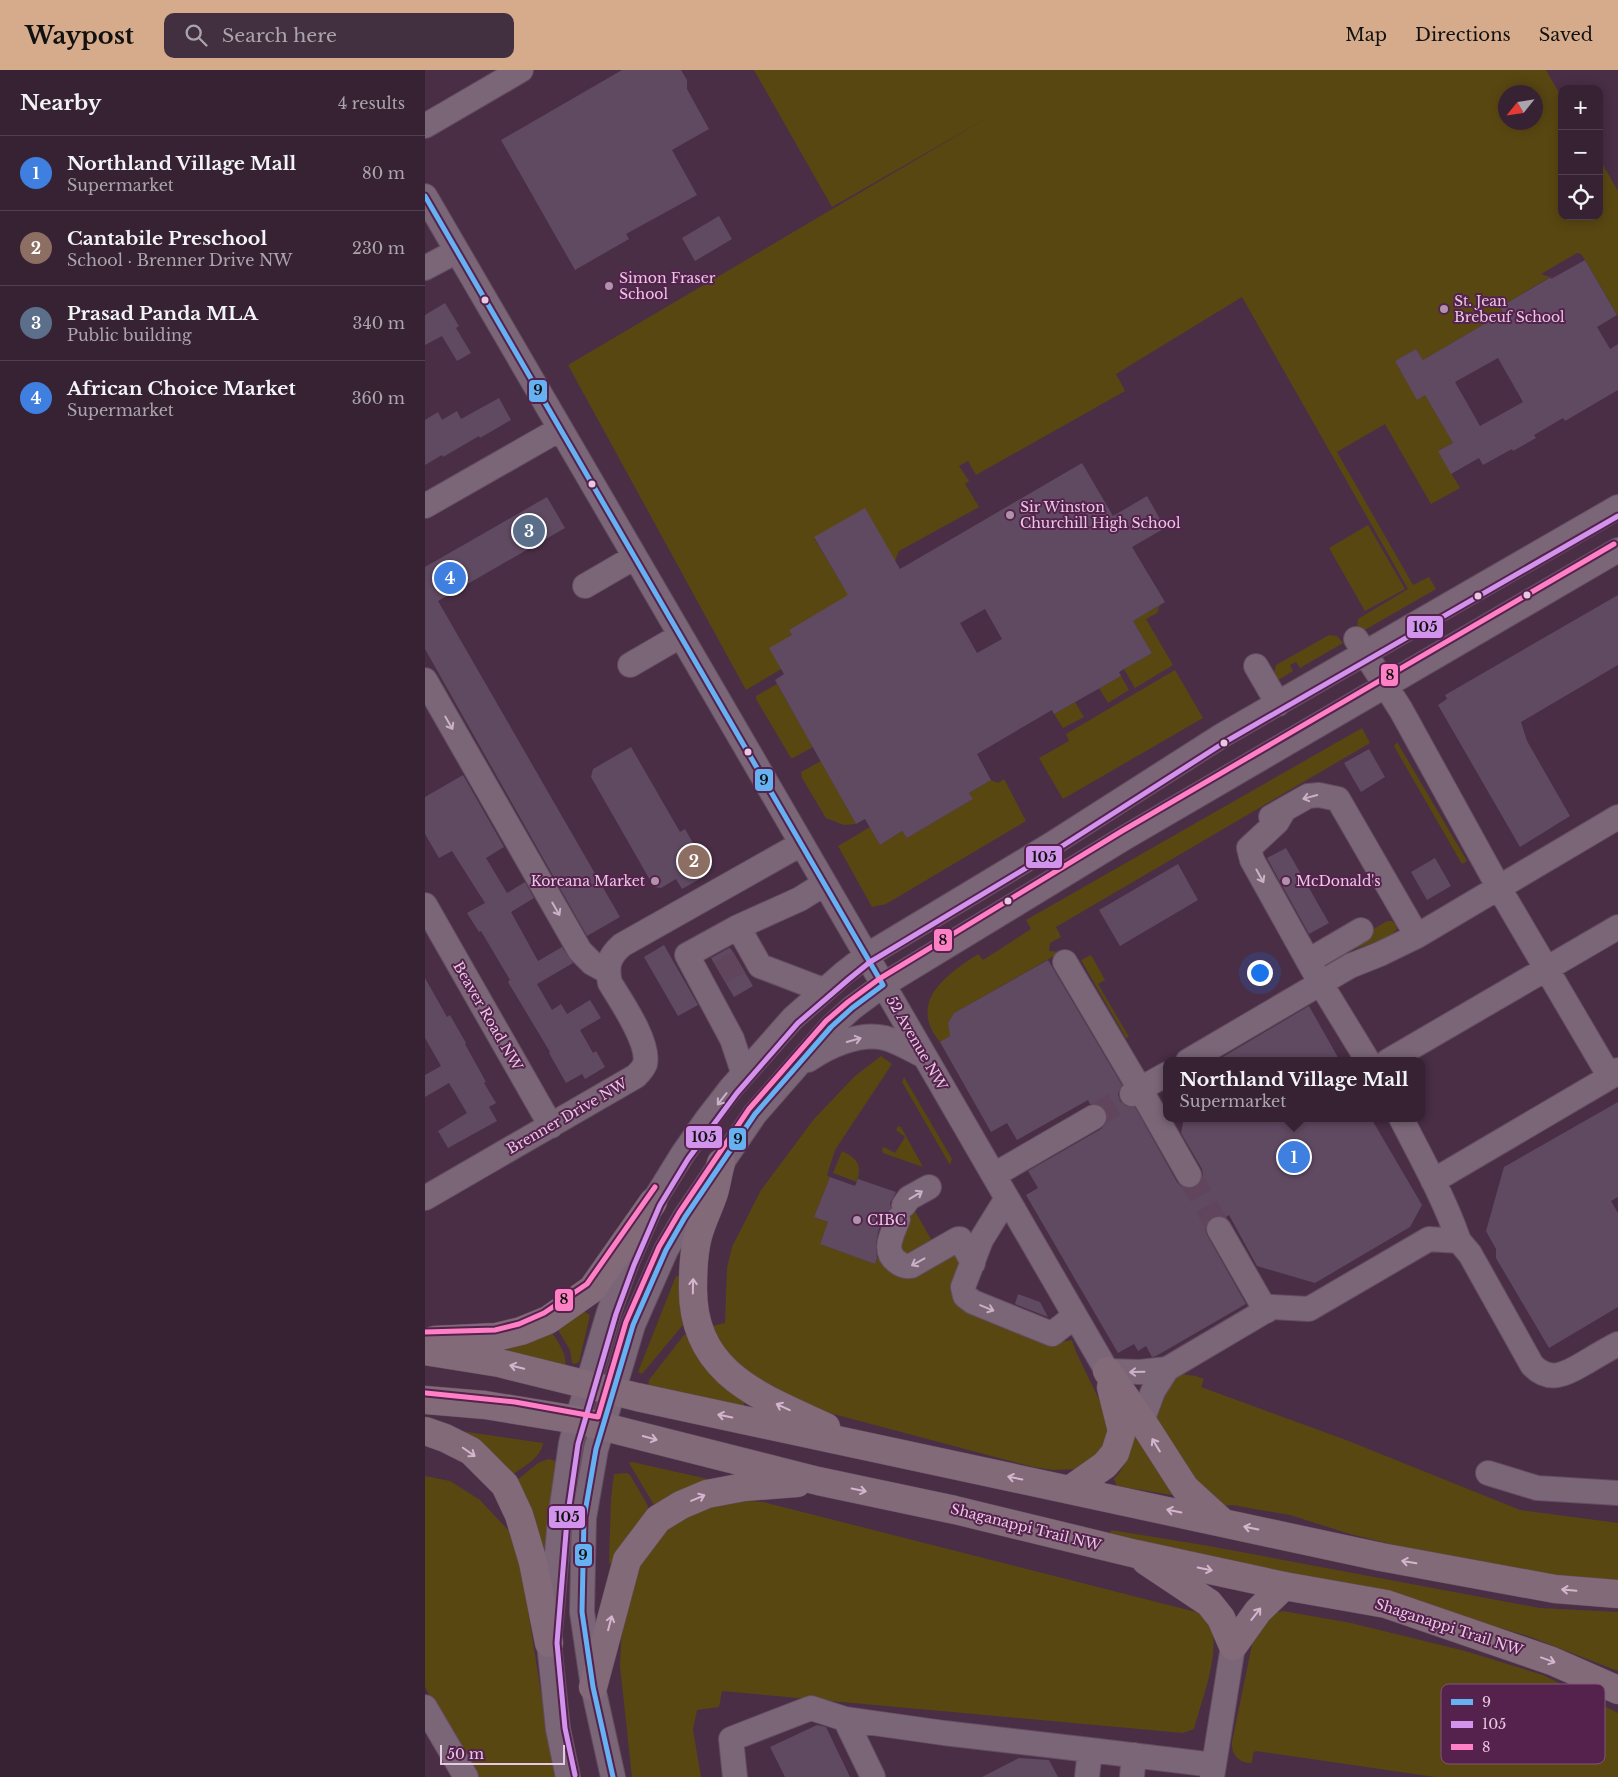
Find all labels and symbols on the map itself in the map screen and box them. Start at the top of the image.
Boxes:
north arrow [1498,85,1543,130]
place label: Simon Fraser School [619,269,716,303]
marker: Simon Fraser School [603,280,615,292]
place label: St. Jean Brebeuf School [1454,292,1565,326]
unlabelled marker [480,295,490,305]
marker: St. Jean Brebeuf School [1438,303,1450,315]
line badge: 9 [528,379,548,403]
text: 9 [533,381,543,399]
unlabelled marker [587,479,597,489]
place label: Sir Winston Churchill High School [1020,498,1181,532]
marker: Sir Winston Churchill High School [1004,509,1016,521]
pin: 3 [513,512,545,550]
pin: 4 [434,559,466,597]
unlabelled marker [1522,590,1532,600]
unlabelled marker [1473,591,1483,601]
line badge: 105 [1406,615,1444,639]
text: 105 [1412,618,1438,636]
line badge: 8 [1380,663,1399,687]
text: 8 [1386,666,1395,684]
one-way arrow [445,715,455,729]
unlabelled marker [1219,738,1229,748]
unlabelled marker [743,747,753,757]
line badge: 9 [754,768,774,792]
text: 9 [759,771,769,789]
one-way arrow [1302,793,1318,802]
pin: 2 [678,842,710,880]
line badge: 105 [1025,845,1063,869]
text: 105 [1031,848,1057,866]
one-way arrow [1255,869,1265,884]
place label: Koreana Market [531,872,646,890]
place label: McDonald's [1296,872,1381,890]
marker: Koreana Market [649,875,661,887]
marker: McDonald's [1280,875,1292,887]
unlabelled marker [1003,896,1013,906]
one-way arrow [551,902,561,917]
line badge: 8 [933,928,953,952]
text: 8 [939,931,948,949]
street label: Beaver Road NW [449,958,527,1074]
your location [1247,960,1273,986]
street label: 52 Avenue NW [883,992,952,1094]
one-way arrow [846,1034,862,1044]
street label: Brenner Drive NW [504,1074,631,1158]
one-way arrow [716,1093,727,1106]
line badge: 105 [685,1125,723,1149]
line badge: 9 [728,1127,747,1151]
text: 105 [691,1128,717,1146]
text: 9 [733,1130,743,1148]
pin: 1 [1278,1138,1310,1176]
one-way arrow [908,1189,922,1199]
place label: CIBC [867,1211,906,1229]
marker: CIBC [851,1214,863,1226]
one-way arrow [911,1258,925,1268]
one-way arrow [688,1278,698,1294]
line badge: 8 [554,1288,574,1312]
text: 8 [560,1290,569,1308]
one-way arrow [980,1305,995,1314]
one-way arrow [509,1362,525,1371]
one-way arrow [1129,1367,1145,1376]
one-way arrow [776,1402,791,1411]
one-way arrow [718,1411,734,1420]
one-way arrow [642,1433,658,1443]
one-way arrow [1151,1438,1161,1452]
one-way arrow [462,1447,476,1457]
one-way arrow [1007,1473,1023,1482]
one-way arrow [850,1486,866,1495]
one-way arrow [690,1492,705,1502]
street label: Shaganappi Trail NW [949,1500,1104,1555]
line badge: 105 [548,1505,586,1529]
one-way arrow [1166,1506,1182,1515]
text: 105 [554,1508,580,1526]
one-way arrow [1243,1523,1259,1532]
line badge: 9 [574,1543,593,1567]
text: 9 [578,1546,588,1564]
one-way arrow [1402,1557,1418,1566]
one-way arrow [1196,1565,1212,1574]
one-way arrow [1562,1585,1578,1595]
street label: Shaganappi Trail NW [1373,1595,1526,1660]
one-way arrow [1251,1608,1262,1621]
one-way arrow [606,1615,615,1631]
one-way arrow [1540,1656,1555,1665]
legend [1441,1684,1605,1764]
text: 9 [1482,1693,1491,1711]
text: 105 [1482,1715,1506,1733]
text: 8 [1482,1738,1490,1756]
scale bar [440,1742,565,1765]

